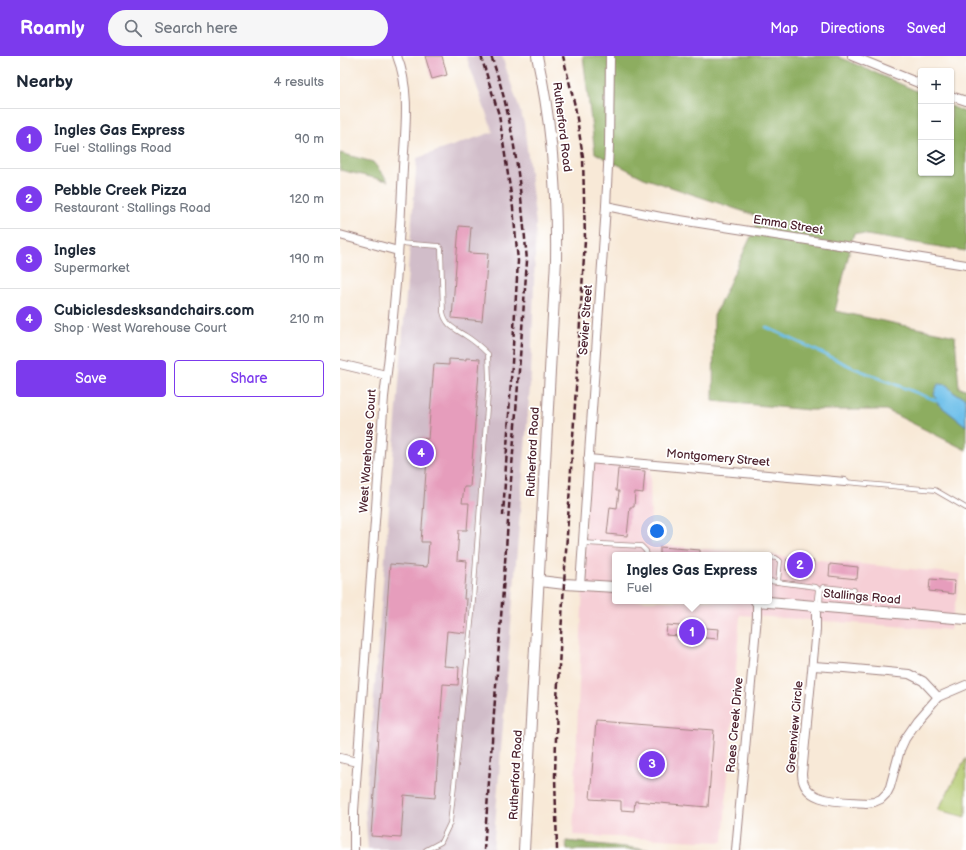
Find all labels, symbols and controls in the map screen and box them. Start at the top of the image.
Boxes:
search box [108,10,388,46]
text: Roamly [20,17,84,40]
icon: search [122,17,144,39]
text: Search here [154,19,238,38]
text: Map [770,20,798,37]
text: Directions [820,20,885,37]
text: Saved [907,20,946,37]
map controls [918,68,954,176]
button: + [918,68,954,104]
text: Nearby [16,72,73,92]
text: 4 results [274,74,324,90]
street label: Rutherford Road [549,81,575,173]
button: − [918,104,954,140]
text: Ingles Gas Express [54,121,185,140]
text: 1 [26,131,32,147]
text: 90 m [295,131,324,147]
text: Fuel · Stallings Road [54,140,172,156]
button: layers [918,140,954,176]
text: Pebble Creek Pizza [54,181,187,200]
text: 2 [25,191,33,207]
text: 120 m [289,191,324,207]
text: Restaurant · Stallings Road [54,200,211,216]
street label: Emma Street [752,212,824,238]
text: Ingles [54,241,96,260]
text: 3 [25,251,33,267]
text: 190 m [290,251,324,267]
text: Supermarket [54,260,130,276]
street label: Sevier Street [576,284,596,356]
text: Cubiclesdesksandchairs.com [54,301,254,320]
text: 4 [25,311,33,327]
text: 210 m [290,311,324,327]
text: Shop · West Warehouse Court [54,320,227,336]
button: Save [16,360,166,397]
button: Share [174,360,324,397]
street label: West Warehouse Court [356,388,380,514]
street label: Rutherford Road [523,406,543,497]
pin: 4 [408,438,434,468]
street label: Montgomery Street [666,446,771,470]
your location [647,521,667,541]
pin: 2 [787,550,813,580]
popup [612,552,772,604]
text: Ingles Gas Express [627,561,757,580]
text: Fuel [627,580,652,596]
street label: Stallings Road [823,586,901,608]
pin: 1 [679,617,705,647]
street label: Raes Creek Drive [723,677,747,773]
street label: Greenview Circle [783,680,807,774]
street label: Rutherford Road [506,729,526,820]
pin: 3 [639,749,665,779]

